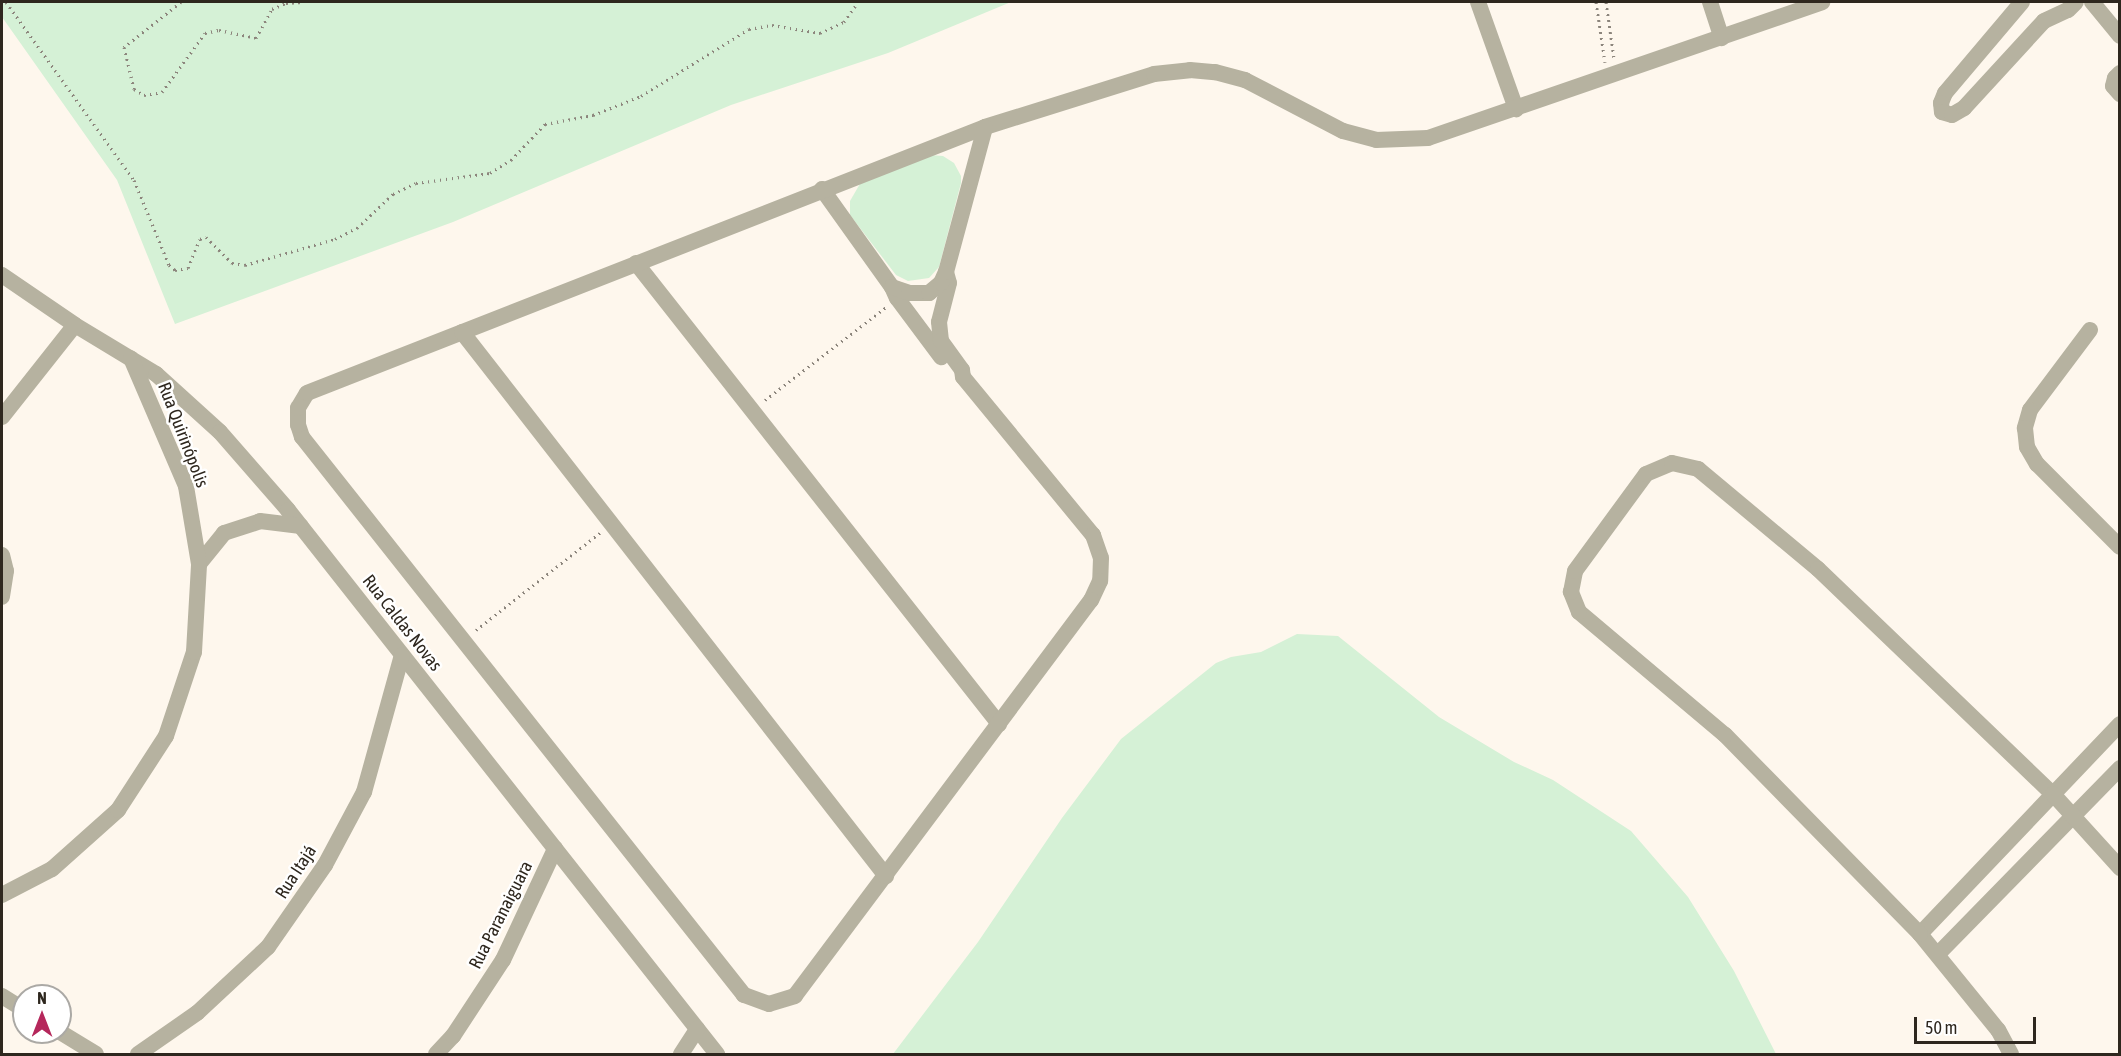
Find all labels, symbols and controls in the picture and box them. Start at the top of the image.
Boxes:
street label: Rua Quirinópolis [153,379,213,491]
street label: Rua Caldas Novas [358,571,446,675]
street label: Rua Itajá [271,841,321,903]
street label: Rua Paranaiguara [465,858,537,972]
north arrow [12,984,72,1044]
text: N [37,989,47,1007]
scale bar [1917,1005,2038,1043]
text: 50 m [1925,1017,1957,1038]

